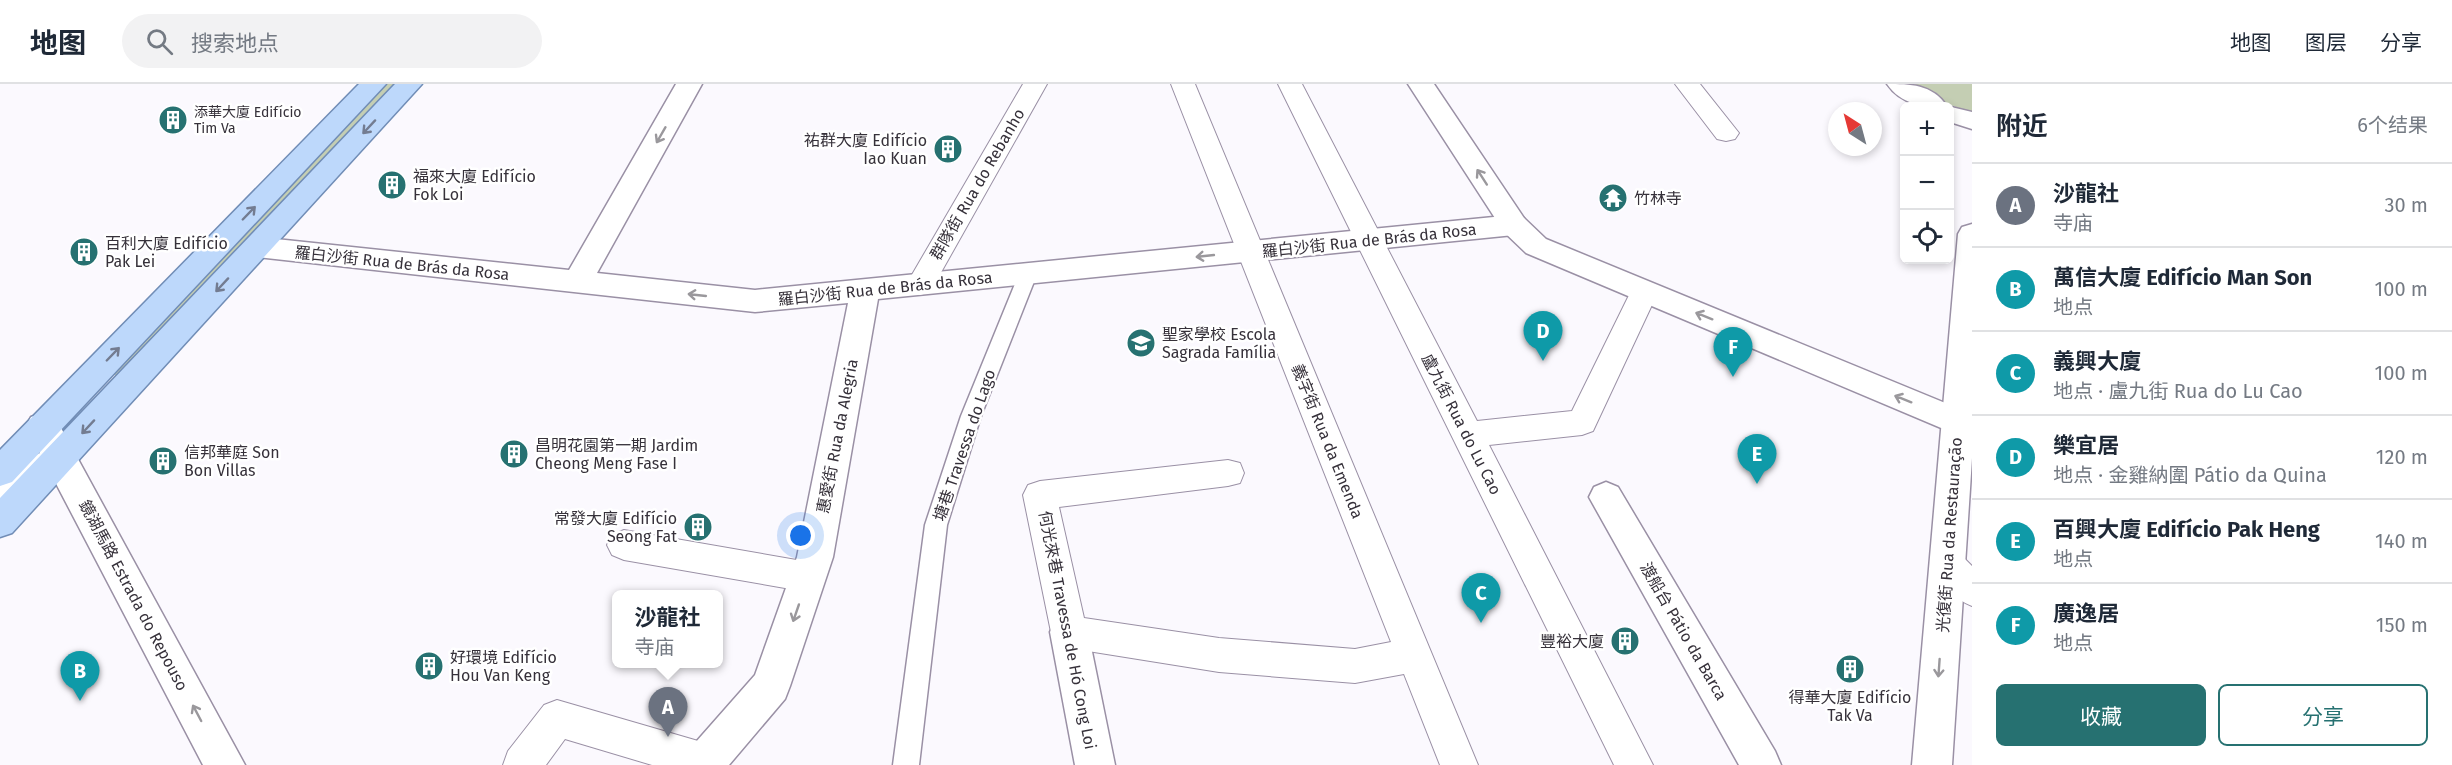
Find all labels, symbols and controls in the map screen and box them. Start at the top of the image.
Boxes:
search box [122,14,542,68]
icon: search [143,25,176,58]
text: 地图 [30,27,86,60]
text: 搜索地点 [191,30,279,57]
text: 地图 [2230,30,2272,56]
text: 图层 [2305,30,2347,56]
text: 分享 [2380,30,2422,56]
north arrow [1828,102,1882,156]
map controls [1900,102,1954,264]
button: + [1900,102,1954,156]
building icon: 添華大廈 Edifício Tim Va [157,104,189,136]
place label: 添華大廈 Edifício Tim Va [194,104,302,137]
street label: 群隊街 Rua do Rebanho [926,105,1029,263]
text: 附近 [1996,111,2048,142]
text: 6个结果 [2357,113,2428,137]
one-way arrow [362,119,376,134]
one-way arrow [654,126,666,143]
place label: 祐群大廈 Edifício Iao Kuan [804,131,927,168]
building icon: 祐群大廈 Edifício Iao Kuan [932,133,964,165]
button: − [1900,156,1954,210]
place label: 福來大廈 Edifício Fok Loi [413,167,536,204]
one-way arrow [1475,168,1488,185]
building icon: 福來大廈 Edifício Fok Loi [376,169,408,201]
text: 沙龍社 [2053,180,2119,207]
temple icon: 竹林寺 [1597,182,1629,214]
place label: 竹林寺 [1634,189,1682,208]
text: A [2010,193,2021,217]
text: 30 m [2384,193,2428,217]
one-way arrow [241,206,256,221]
button: locate [1900,210,1954,264]
text: 寺庙 [2053,211,2093,235]
street label: 羅白沙街 Rua de Brás da Rosa [1261,220,1477,261]
place label: 百利大廈 Edifício Pak Lei [105,234,228,271]
building icon: 百利大廈 Edifício Pak Lei [68,236,100,268]
street label: 羅白沙街 Rua de Brás da Rosa [294,243,510,284]
one-way arrow [1195,251,1215,262]
text: 萬信大廈 Edifício Man Son [2053,264,2312,291]
street label: 羅白沙街 Rua de Brás da Rosa [777,268,993,309]
one-way arrow [214,277,229,292]
text: B [2009,277,2022,301]
text: 100 m [2375,277,2428,301]
one-way arrow [687,289,707,300]
text: 地点 [2053,295,2093,319]
one-way arrow [1695,310,1714,321]
pin: D [1524,312,1562,361]
place label: 聖家學校 Escola Sagrada Família [1162,325,1276,362]
school or university icon: 聖家學校 Escola Sagrada Família [1125,327,1157,359]
pin: F [1714,328,1752,377]
one-way arrow [106,346,121,361]
text: 義興大廈 [2053,348,2141,375]
street label: 盧九街 Rua do Lu Cao [1418,351,1505,498]
street label: 惠愛街 Rua da Alegria [813,357,862,515]
street label: 義字街 Rua da Emenda [1288,361,1367,521]
text: C [2010,361,2021,385]
text: 100 m [2375,361,2428,385]
street label: 塘巷 Travessa do Lago [930,367,999,523]
text: 地点 · 盧九街 Rua do Lu Cao [2053,379,2303,403]
one-way arrow [1895,393,1913,404]
one-way arrow [81,420,96,435]
text: 樂宜居 [2053,432,2119,459]
pin: E [1738,434,1776,484]
place label: 昌明花園第一期 Jardim Cheong Meng Fase I [535,436,698,473]
street label: 光復街 Rua da Restauração [1933,437,1967,633]
building icon: 昌明花園第一期 Jardim Cheong Meng Fase I [498,438,530,470]
place label: 信邦華庭 Son Bon Villas [184,443,280,480]
building icon: 信邦華庭 Son Bon Villas [147,445,179,477]
text: D [2009,445,2022,469]
text: 120 m [2376,445,2428,469]
text: 地点 · 金雞納圍 Pátio da Quina [2053,463,2327,487]
street label: 鏡湖馬路 Estrada do Repouso [75,497,192,694]
place label: 常發大廈 Edifício Seong Fat [554,509,677,546]
street label: 何光來巷 Travessa de Hó Cong Loi [1035,509,1100,751]
building icon: 常發大廈 Edifício Seong Fat [682,511,714,543]
text: 百興大廈 Edifício Pak Heng [2053,516,2320,543]
your location [786,521,815,550]
text: E [2010,529,2021,553]
text: 140 m [2375,529,2428,553]
text: 地点 [2053,547,2093,571]
street label: 渡船台 Pátio da Barca [1636,559,1731,704]
pin: C [1462,574,1500,623]
popup [612,590,723,668]
text: 廣逸居 [2053,600,2119,627]
text: 沙龍社 [634,604,701,631]
one-way arrow [789,604,800,622]
text: F [2011,613,2020,637]
text: 150 m [2376,613,2428,637]
building icon: 豐裕大廈 [1609,625,1641,657]
text: 地点 [2053,631,2093,655]
place label: 豐裕大廈 [1540,632,1604,651]
text: 寺庙 [634,635,674,659]
place label: 好環境 Edifício Hou Van Keng [450,648,557,685]
building icon: 好環境 Edifício Hou Van Keng [413,650,445,682]
pin: B [60,652,100,701]
building icon: 得華大廈 Edifício Tak Va [1834,653,1866,685]
one-way arrow [1933,657,1944,677]
button: 收藏 [1996,684,2206,746]
button: 分享 [2218,684,2428,746]
pin: A [648,688,688,737]
place label: 得華大廈 Edifício Tak Va [1789,688,1911,725]
one-way arrow [191,705,202,723]

